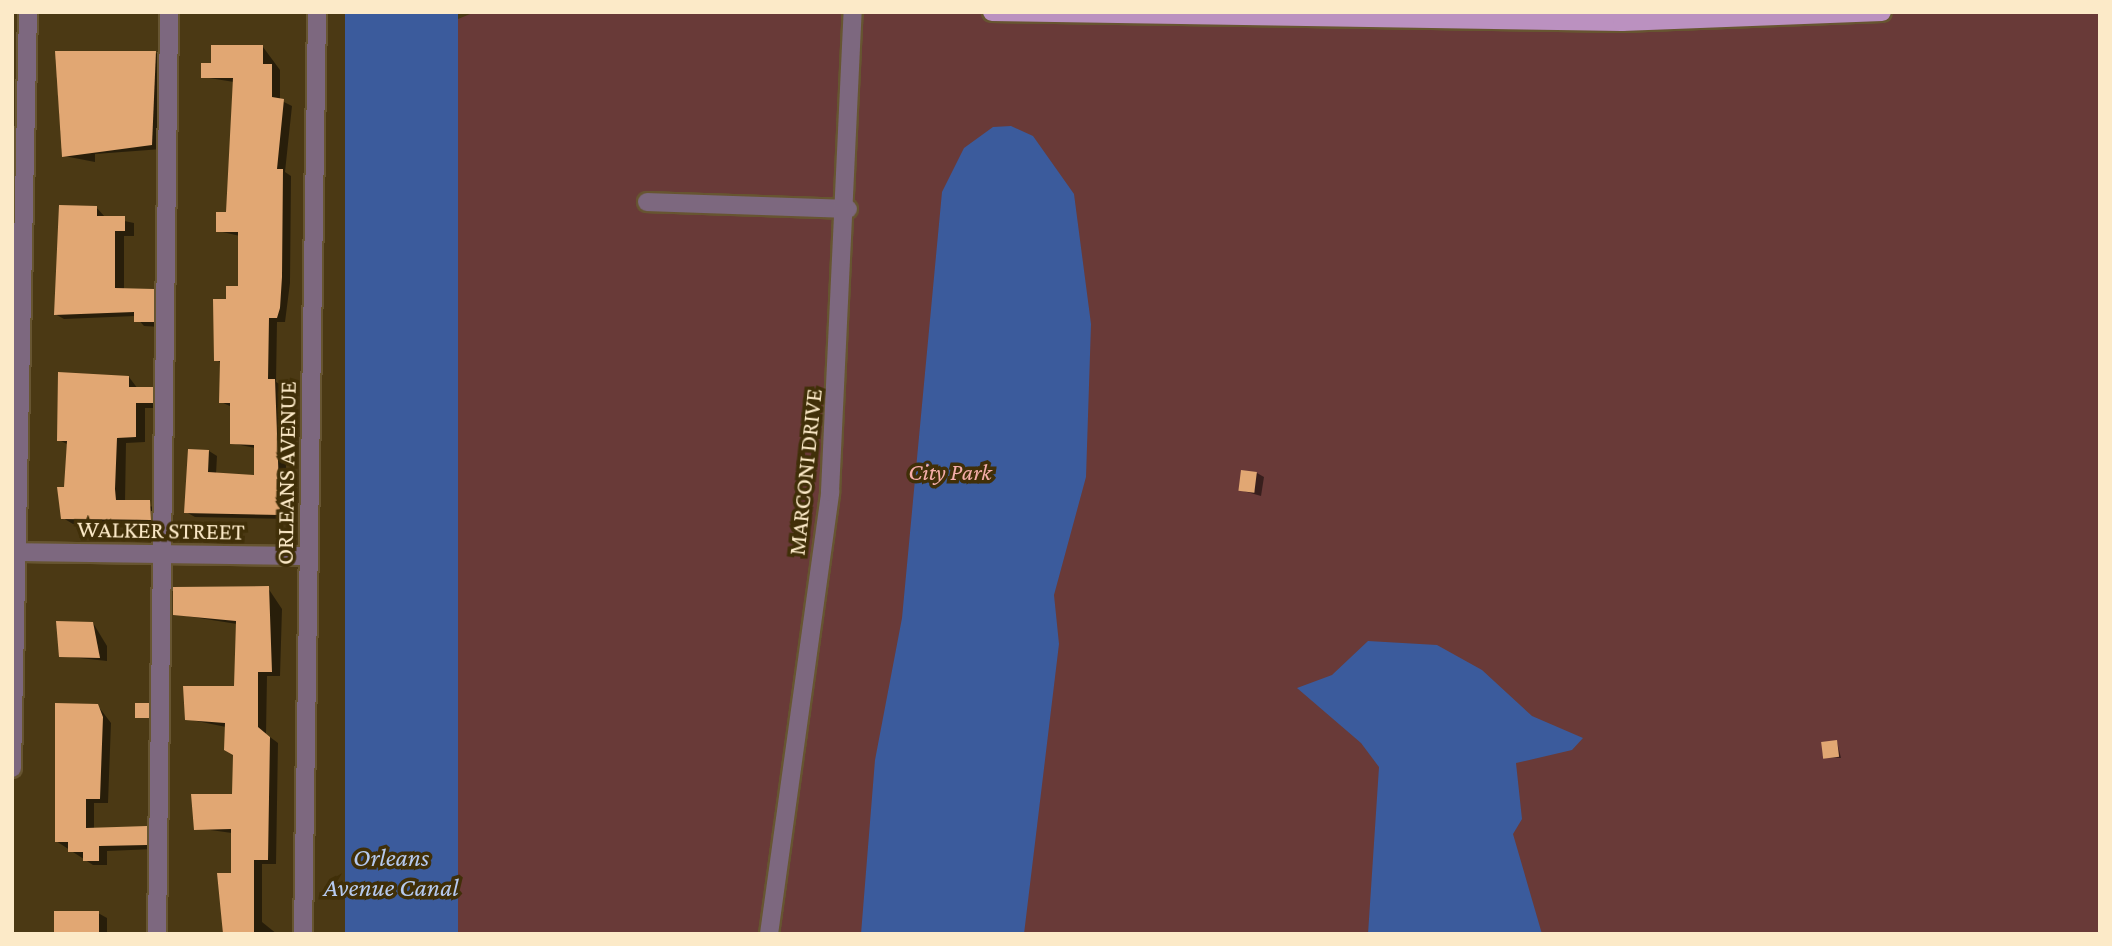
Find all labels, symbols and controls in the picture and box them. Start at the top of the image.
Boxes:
street label: ORLEANS AVENUE [270,381,302,565]
street label: MARCONI DRIVE [782,387,828,557]
park label: City Park [908,458,992,486]
street label: WALKER STREET [77,514,245,546]
water label: Orleans Avenue Canal [323,842,459,903]

